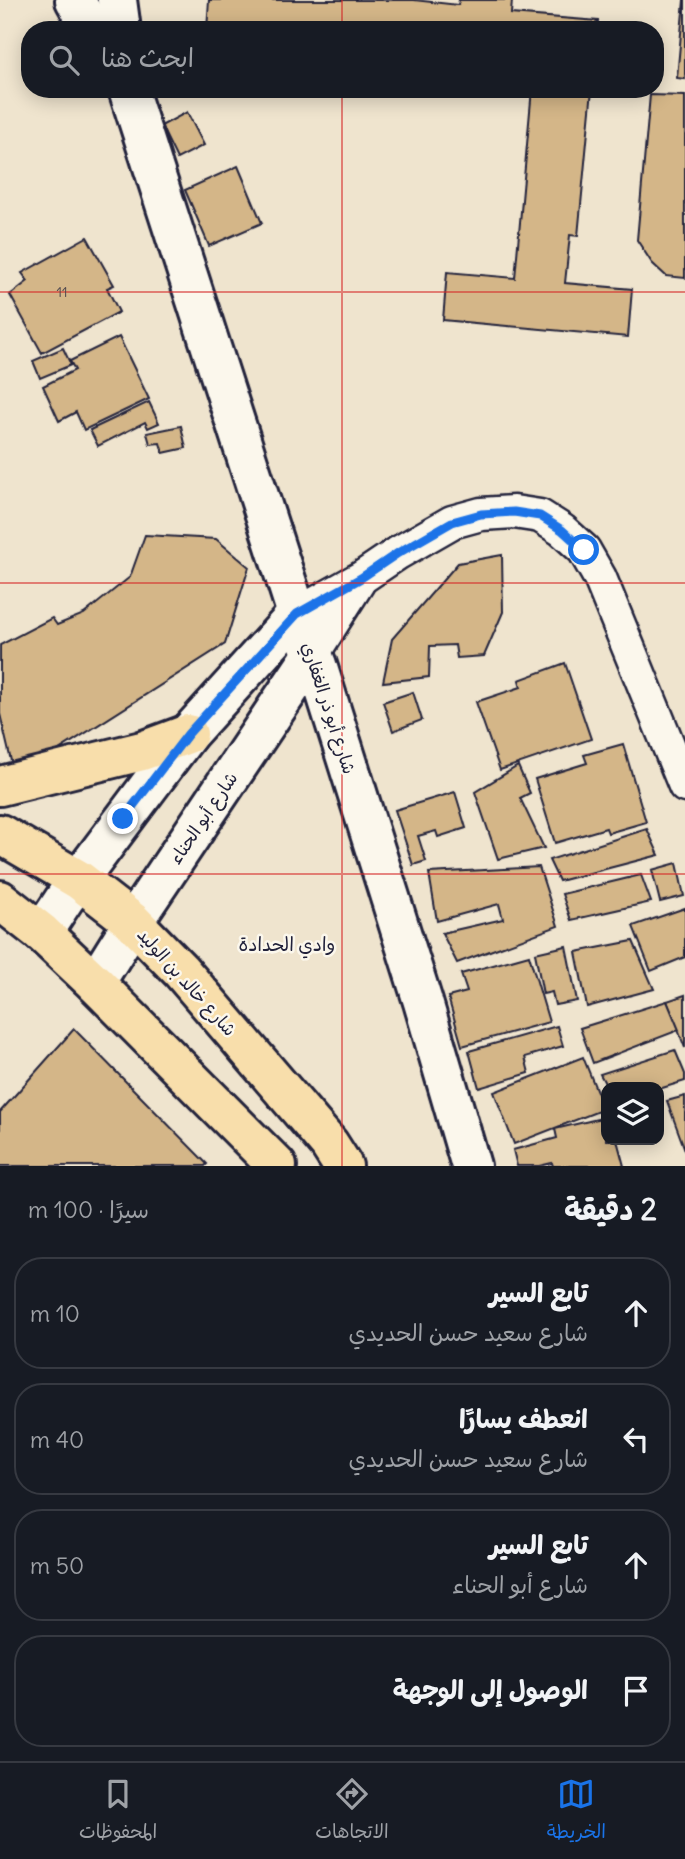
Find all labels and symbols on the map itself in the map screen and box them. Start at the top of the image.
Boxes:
house number: 11 [56,283,68,301]
route start [568,534,599,565]
street label: شارع أبو ذر الغفاري [295,639,361,777]
street label: شارع أبو الحناء [164,767,243,869]
route end [107,803,138,834]
street label: شارع خالد بن الوليد [132,923,242,1041]
district label: وادي الحدادة [239,932,335,959]

